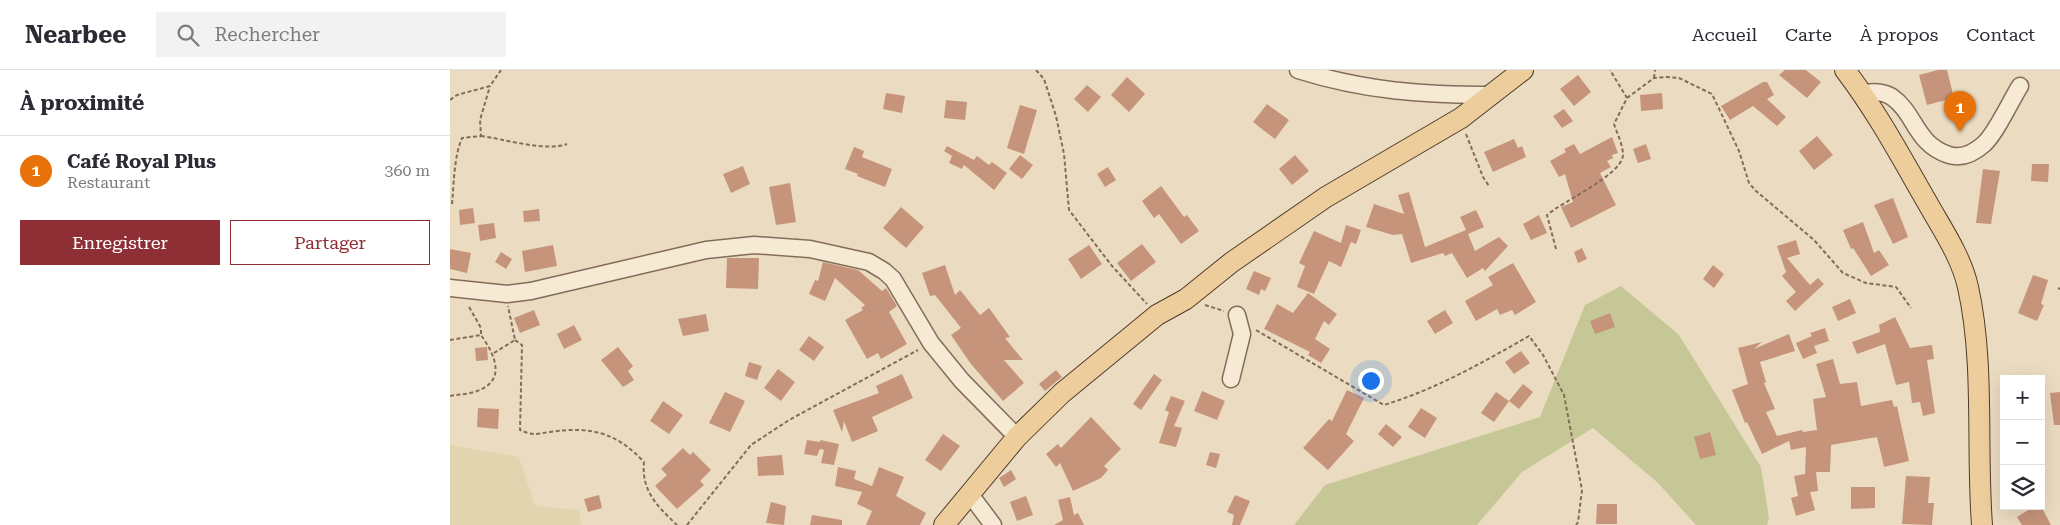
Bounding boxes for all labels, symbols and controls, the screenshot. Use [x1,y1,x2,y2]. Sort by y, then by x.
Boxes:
search box [156,12,506,57]
text: Nearbee [25,21,126,49]
icon: search [174,21,202,49]
text: Rechercher [214,23,320,46]
text: Accueil [1692,24,1757,45]
text: Carte [1785,24,1832,45]
text: À propos [1860,24,1938,45]
text: Contact [1966,24,2035,45]
text: À proximité [20,91,144,115]
pin: 1 [1944,91,1976,132]
text: Café Royal Plus [67,150,216,173]
text: 1 [32,161,40,180]
text: 360 m [384,161,430,180]
text: Restaurant [67,173,150,192]
button: Enregistrer [20,220,220,265]
button: Partager [230,220,430,265]
your location [1358,368,1384,394]
map controls [2000,375,2045,510]
button: + [2000,375,2045,420]
button: − [2000,420,2045,465]
button: layers [2000,465,2045,510]

